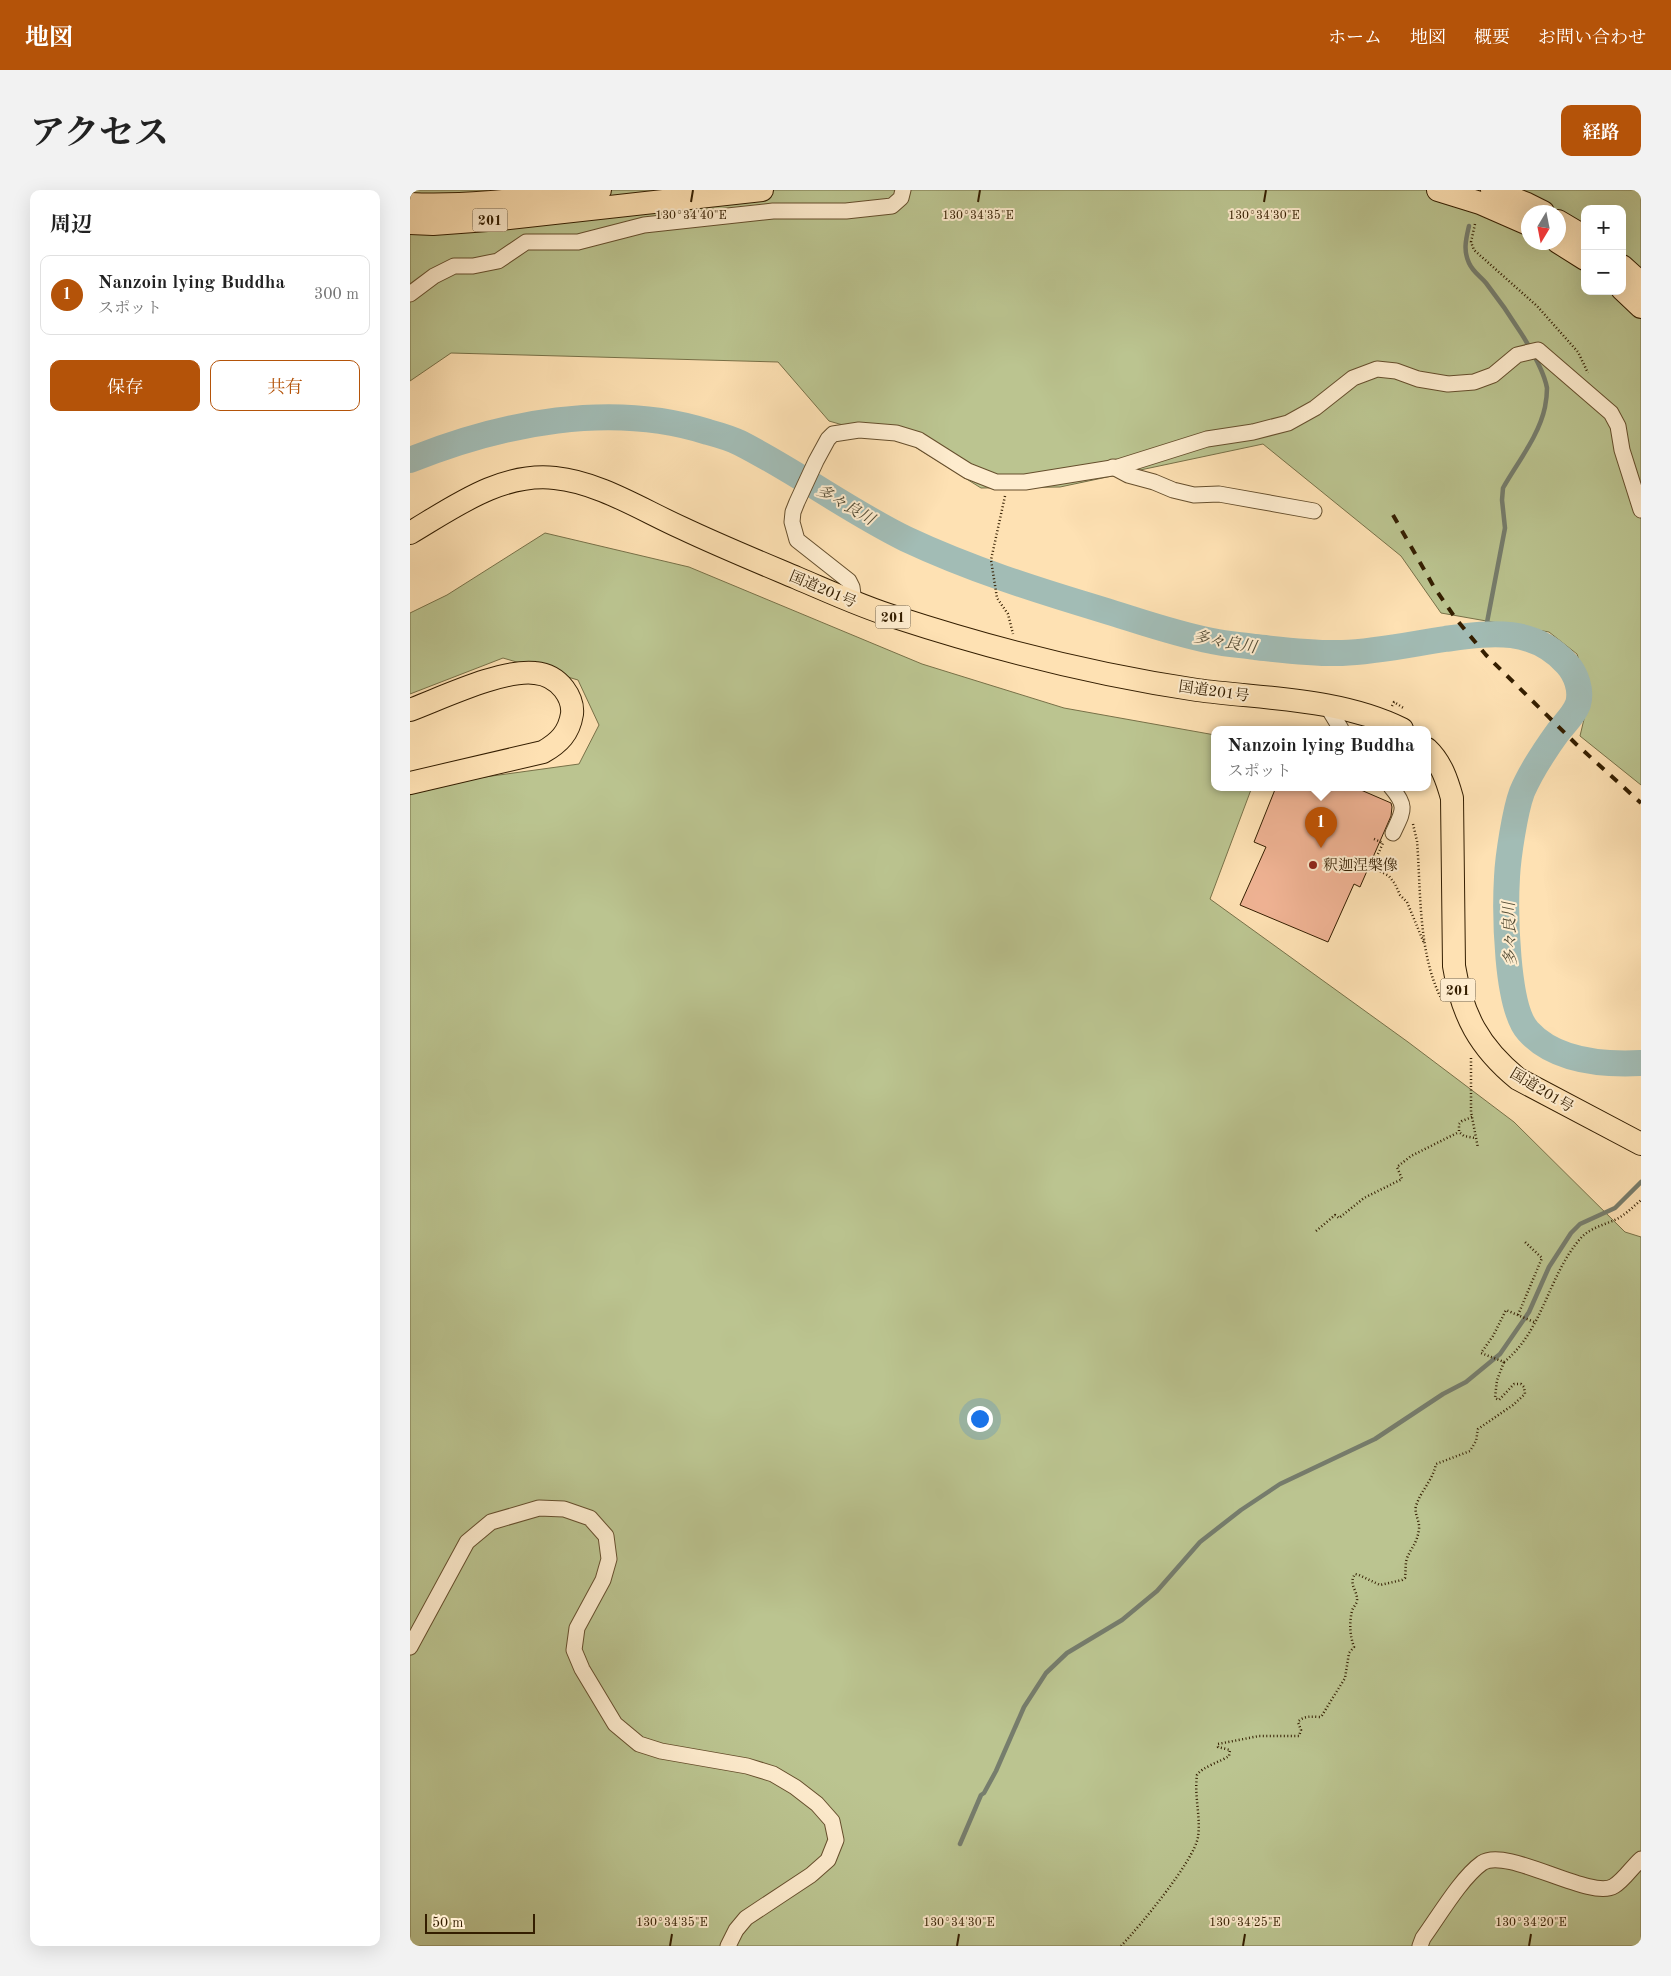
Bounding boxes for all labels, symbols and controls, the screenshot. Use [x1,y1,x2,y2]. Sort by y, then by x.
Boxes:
text: 地図 [25,27,73,51]
text: ホーム [1328,29,1382,47]
text: 地図 [1410,29,1446,47]
text: 概要 [1474,29,1510,47]
text: お問い合わせ [1538,29,1646,47]
button: 経路 [1561,105,1641,156]
text: アクセス [30,117,169,152]
north arrow [1521,205,1566,250]
map controls [1581,205,1626,295]
button: + [1581,205,1626,250]
road number: 201 [472,208,508,232]
text: 130°34'35"E [942,209,1014,222]
text: 130°34'40"E [655,210,727,222]
text: 130°34'30"E [1228,210,1300,222]
text: 周辺 [50,215,92,236]
button: − [1581,250,1626,295]
text: Nanzoin lying Buddha [98,274,285,293]
text: 1 [62,287,72,303]
text: 300 m [314,287,359,303]
text: スポット [98,301,162,317]
button: 保存 [50,360,200,411]
button: 共有 [210,360,360,411]
water label: 多々良川 [813,481,879,530]
street label: 国道201号 [787,568,859,611]
road number: 201 [876,606,910,628]
water label: 多々良川 [1192,628,1260,657]
street label: 国道201号 [1178,678,1250,705]
popup [1211,726,1431,791]
text: Nanzoin lying Buddha [1227,737,1415,756]
text: スポット [1227,764,1291,780]
pin: 1 [1305,807,1337,848]
place label: 釈迦涅槃像 [1323,857,1398,874]
marker: 釈迦涅槃像 [1307,859,1319,871]
water label: 多々良川 [1500,900,1520,966]
road number: 201 [1440,978,1476,1002]
street label: 国道201号 [1507,1065,1577,1116]
your location [967,1406,993,1432]
scale bar [425,1911,535,1934]
text: 50 m [432,1916,463,1930]
text: 130°34'35"E [636,1916,708,1929]
text: 130°34'25"E [1209,1916,1281,1929]
text: 130°34'30"E [923,1917,995,1929]
text: 130°34'20"E [1495,1917,1567,1929]

